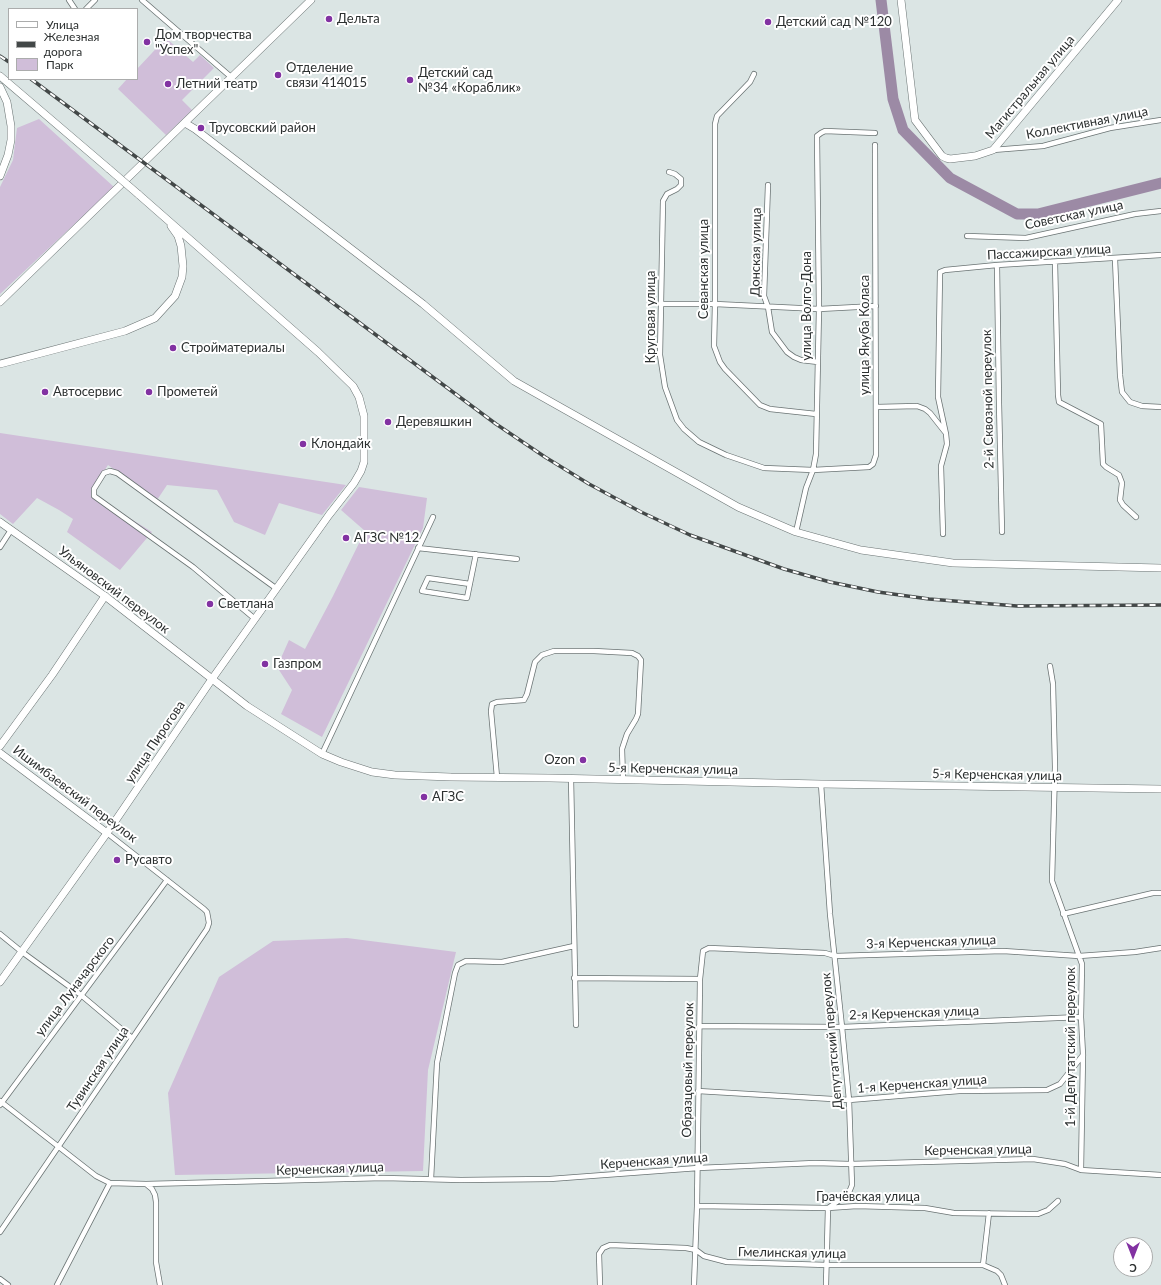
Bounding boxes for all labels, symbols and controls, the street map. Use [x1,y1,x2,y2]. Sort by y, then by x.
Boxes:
legend [8,8,138,80]
place label: Дельта [337,11,380,27]
marker: Дельта [324,14,334,24]
place label: Детский сад №120 [776,14,892,30]
text: Улица [46,17,79,32]
marker: Детский сад №120 [763,17,773,27]
place label: Дом творчества "Успех" [155,27,252,58]
text: Железная дорога [44,29,99,59]
street label: Магистральная улица [982,32,1078,142]
marker: Дом творчества "Успех" [142,37,152,47]
text: Парк [46,57,74,72]
place label: Отделение связи 414015 [286,60,367,91]
place label: Детский сад №34 «Кораблик» [418,65,521,96]
marker: Отделение связи 414015 [273,70,283,80]
marker: Детский сад №34 «Кораблик» [405,75,415,85]
place label: Летний театр [176,76,257,92]
marker: Летний театр [163,79,173,89]
street label: Коллективная улица [1025,104,1149,142]
place label: Трусовский район [209,120,316,136]
marker: Трусовский район [196,123,206,133]
street label: Советская улица [1023,197,1125,233]
street label: Донская улица [747,207,765,297]
street label: Севанская улица [696,219,712,319]
street label: Пассажирская улица [987,241,1111,263]
street label: улица Волго-Дона [799,251,815,361]
street label: Круговая улица [643,270,659,364]
street label: улица Якуба Коласа [857,275,873,395]
street label: 2-й Сквозной переулок [979,329,997,469]
place label: Стройматериалы [181,340,285,356]
marker: Стройматериалы [168,343,178,353]
place label: Автосервис [53,384,122,400]
place label: Прометей [157,384,218,400]
marker: Автосервис [40,387,50,397]
marker: Прометей [144,387,154,397]
place label: Деревяшкин [396,414,472,430]
marker: Деревяшкин [383,417,393,427]
place label: Клондайк [311,436,371,452]
marker: Клондайк [298,439,308,449]
place label: АГЗС №12 [354,530,419,546]
marker: АГЗС №12 [341,533,351,543]
street label: Ульяновский переулок [55,543,173,637]
place label: Светлана [218,596,274,612]
marker: Светлана [205,599,215,609]
place label: Газпром [273,656,322,672]
marker: Газпром [260,659,270,669]
street label: улица Пирогова [122,698,188,786]
street label: Ишимбаевский переулок [10,742,140,846]
place label: Ozon [544,752,575,768]
marker: Ozon [578,755,588,765]
street label: 5-я Керченская улица [608,760,738,778]
street label: 5-я Керченская улица [932,766,1062,784]
place label: АГЗС [432,789,464,805]
marker: АГЗС [419,792,429,802]
place label: Русавто [125,852,172,868]
marker: Русавто [112,855,122,865]
street label: 3-я Керченская улица [866,932,996,952]
street label: улица Луначарского [32,933,118,1039]
street label: 1-й Депутатский переулок [1063,967,1079,1127]
street label: Депутатский переулок [818,972,846,1110]
street label: Образцовый переулок [679,1002,697,1138]
street label: 2-я Керченская улица [849,1003,979,1023]
street label: Тувинская улица [64,1024,132,1114]
street label: 1-я Керченская улица [857,1072,987,1096]
street label: Керченская улица [924,1141,1032,1159]
street label: Керченская улица [600,1149,708,1173]
street label: Керченская улица [276,1159,384,1179]
street label: Грачёвская улица [816,1189,920,1205]
north arrow [1113,1237,1153,1277]
street label: Гмелинская улица [738,1244,846,1262]
text: С [1129,1262,1137,1275]

